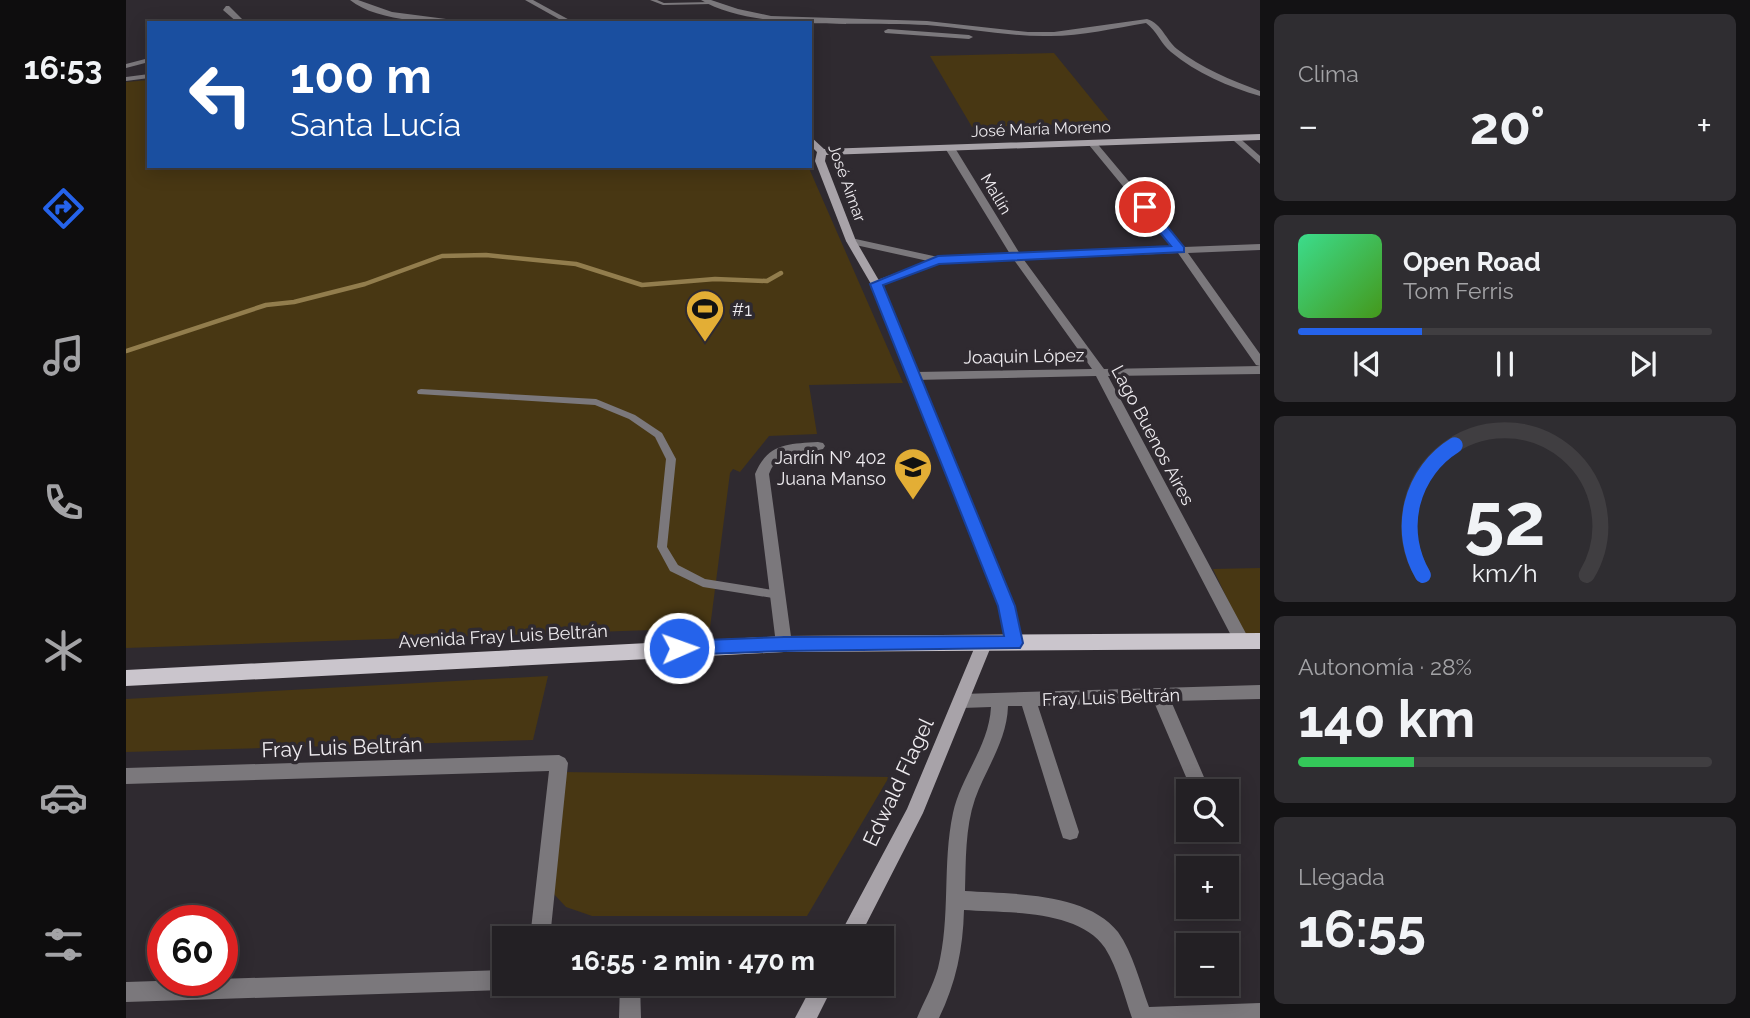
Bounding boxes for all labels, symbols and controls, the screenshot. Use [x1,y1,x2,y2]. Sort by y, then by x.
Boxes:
text: 100 m [290,47,432,104]
text: 16:53 [24,49,102,86]
icon: left [175,49,266,140]
text: Clima [1298,60,1359,87]
text: 20° [1470,95,1545,156]
text: − [1298,103,1318,148]
text: + [1696,103,1712,148]
text: Santa Lucía [290,106,461,143]
street label: José María Moreno [971,117,1111,141]
street label: José Aimar [824,142,870,225]
street label: Mallín [976,170,1016,218]
pin [1115,177,1175,237]
icon: directions [39,184,88,233]
icon: arrive [1126,188,1164,226]
text: Open Road [1403,247,1541,277]
text: Tom Ferris [1403,277,1514,304]
sports icon: #1 [684,288,726,343]
place label: #1 [732,299,752,320]
icon: music [39,331,88,380]
street label: Joaquin López [963,344,1085,368]
icon: previous [1348,345,1386,383]
icon: pause [1486,345,1524,383]
icon: next [1624,345,1662,383]
street label: Lago Buenos Aires [1107,362,1199,509]
school or university icon: Jardín Nº 402 Juana Manso [892,446,934,501]
place label: Jardín Nº 402 Juana Manso [775,447,886,489]
text: 52 [1464,477,1546,562]
icon: phone [39,478,88,527]
text: km/h [1472,558,1538,588]
position arrow [642,611,716,685]
street label: Avenida Fray Luis Beltrán [398,620,608,652]
icon: climate [39,626,88,675]
text: Autonomía · 28% [1298,653,1472,680]
street label: Fray Luis Beltrán [1042,684,1180,710]
text: 140 km [1298,688,1475,749]
street label: Edwald Flagel [857,714,939,850]
street label: Fray Luis Beltrán [261,732,423,762]
icon: car [39,773,88,822]
map controls [1176,779,1239,996]
button: search [1176,779,1239,842]
button: + [1176,856,1239,919]
text: Llegada [1298,863,1385,890]
text: 16:55 [1298,898,1426,959]
speed limit sign: 60 [147,905,238,996]
icon: filters [39,920,88,969]
button: − [1176,933,1239,996]
text: 16:55 · 2 min · 470 m [571,946,815,976]

